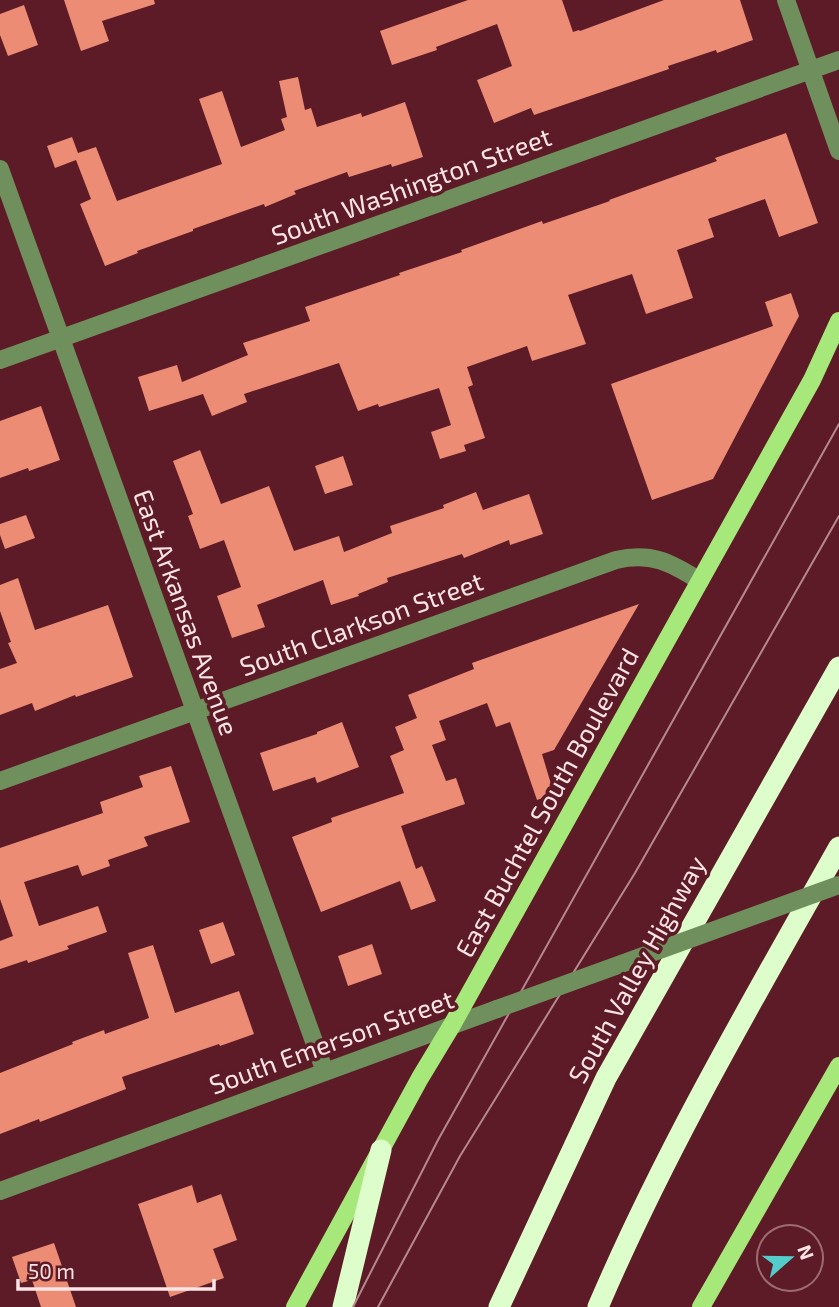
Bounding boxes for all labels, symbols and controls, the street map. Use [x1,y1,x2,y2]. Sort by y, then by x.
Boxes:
street label: South Washington Street [267,120,555,250]
street label: East Arkansas Avenue [128,485,246,739]
street label: South Clarkson Street [235,565,487,681]
street label: East Buchtel South Boulevard [448,642,644,962]
street label: South Valley Highway [561,850,711,1088]
street label: South Emerson Street [205,982,458,1100]
north arrow [755,1223,825,1293]
text: N [793,1242,820,1262]
scale bar [18,1248,214,1292]
text: 50 m [28,1258,75,1283]

